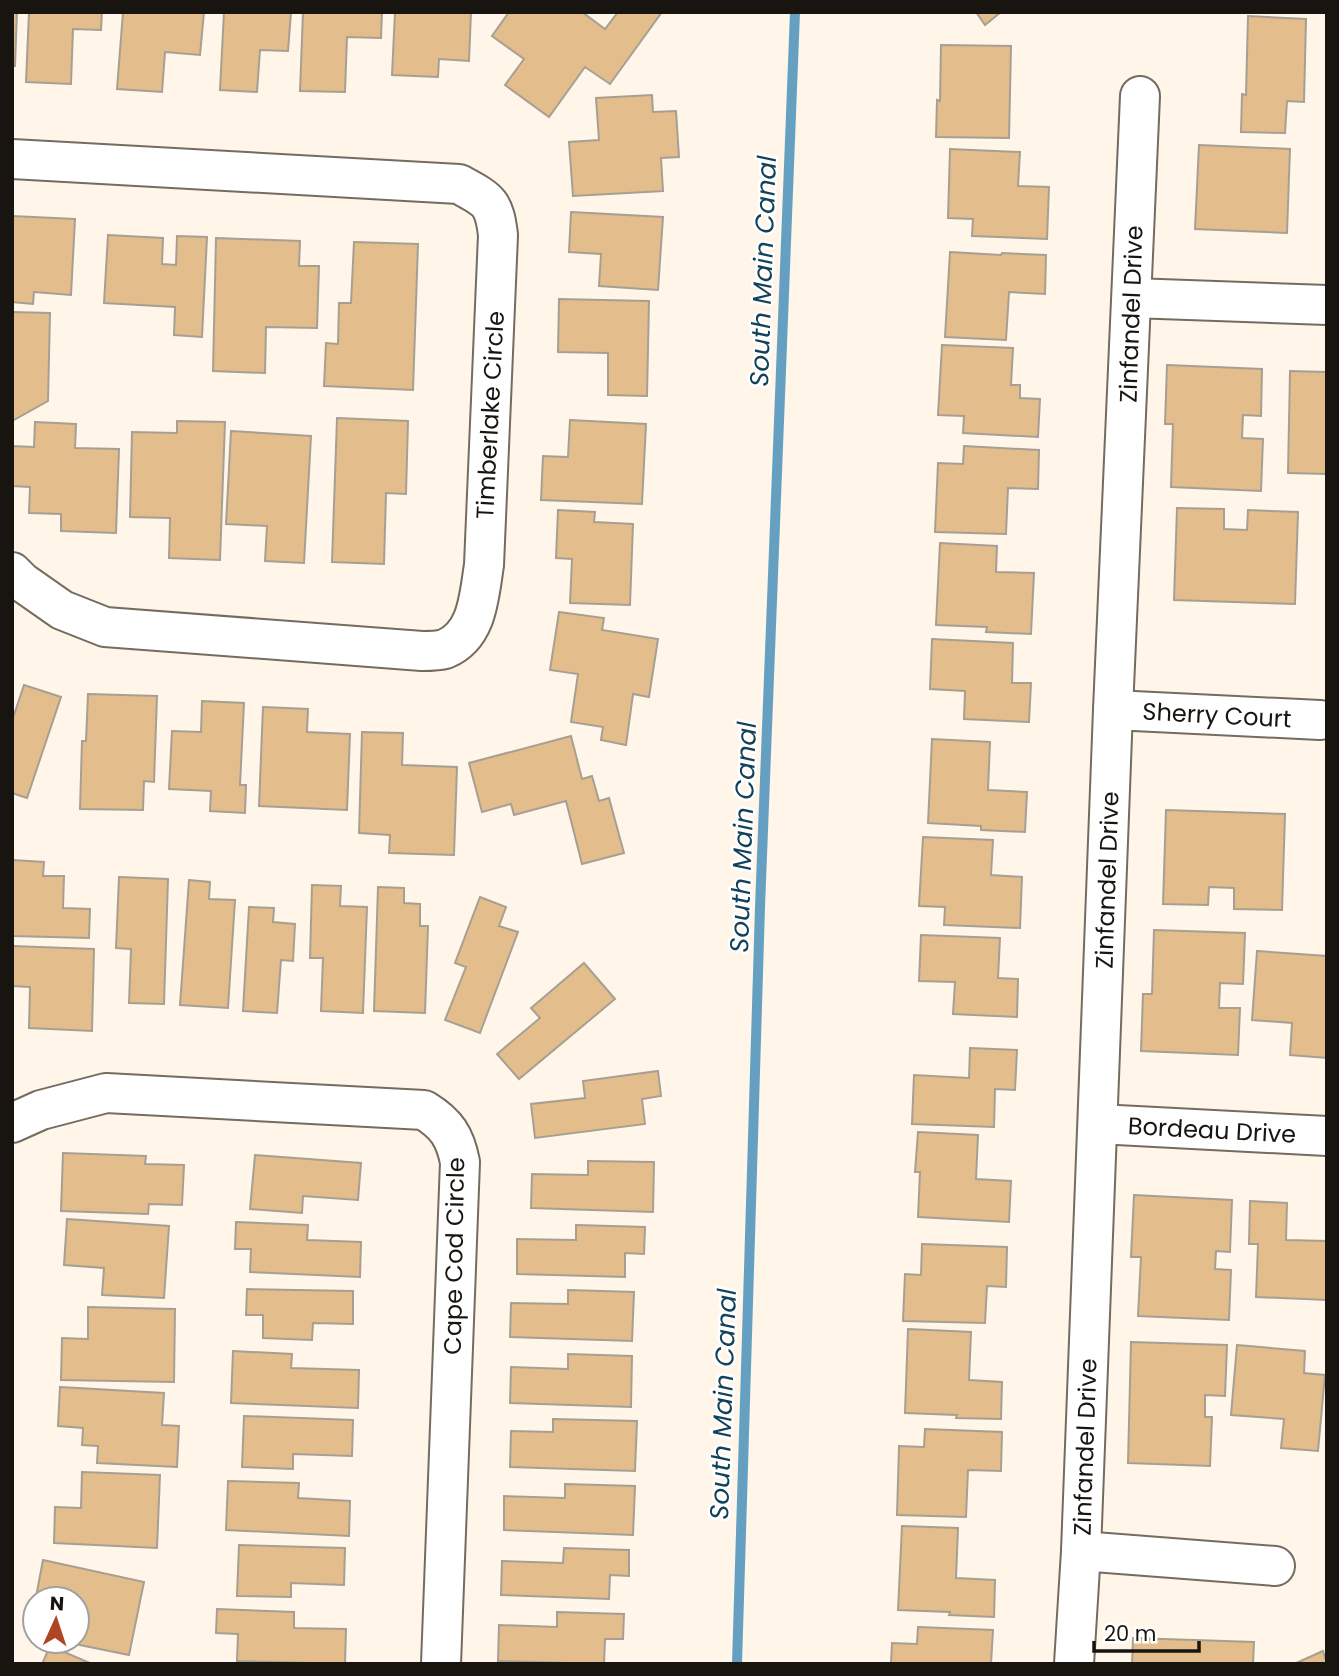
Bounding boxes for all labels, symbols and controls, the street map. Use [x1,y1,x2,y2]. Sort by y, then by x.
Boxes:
water label: South Main Canal [741,154,785,387]
street label: Zinfandel Drive [1111,225,1151,403]
street label: Timberlake Circle [468,310,512,520]
street label: Sherry Court [1142,695,1292,735]
water label: South Main Canal [721,720,765,953]
street label: Zinfandel Drive [1087,791,1127,969]
street label: Bordeau Drive [1127,1109,1297,1151]
street label: Cape Cod Circle [436,1157,472,1355]
water label: South Main Canal [701,1287,745,1520]
street label: Zinfandel Drive [1065,1358,1105,1536]
north arrow [21,1585,91,1655]
text: N [49,1590,65,1617]
scale bar [1094,1610,1199,1654]
text: 20 m [1104,1619,1157,1648]

